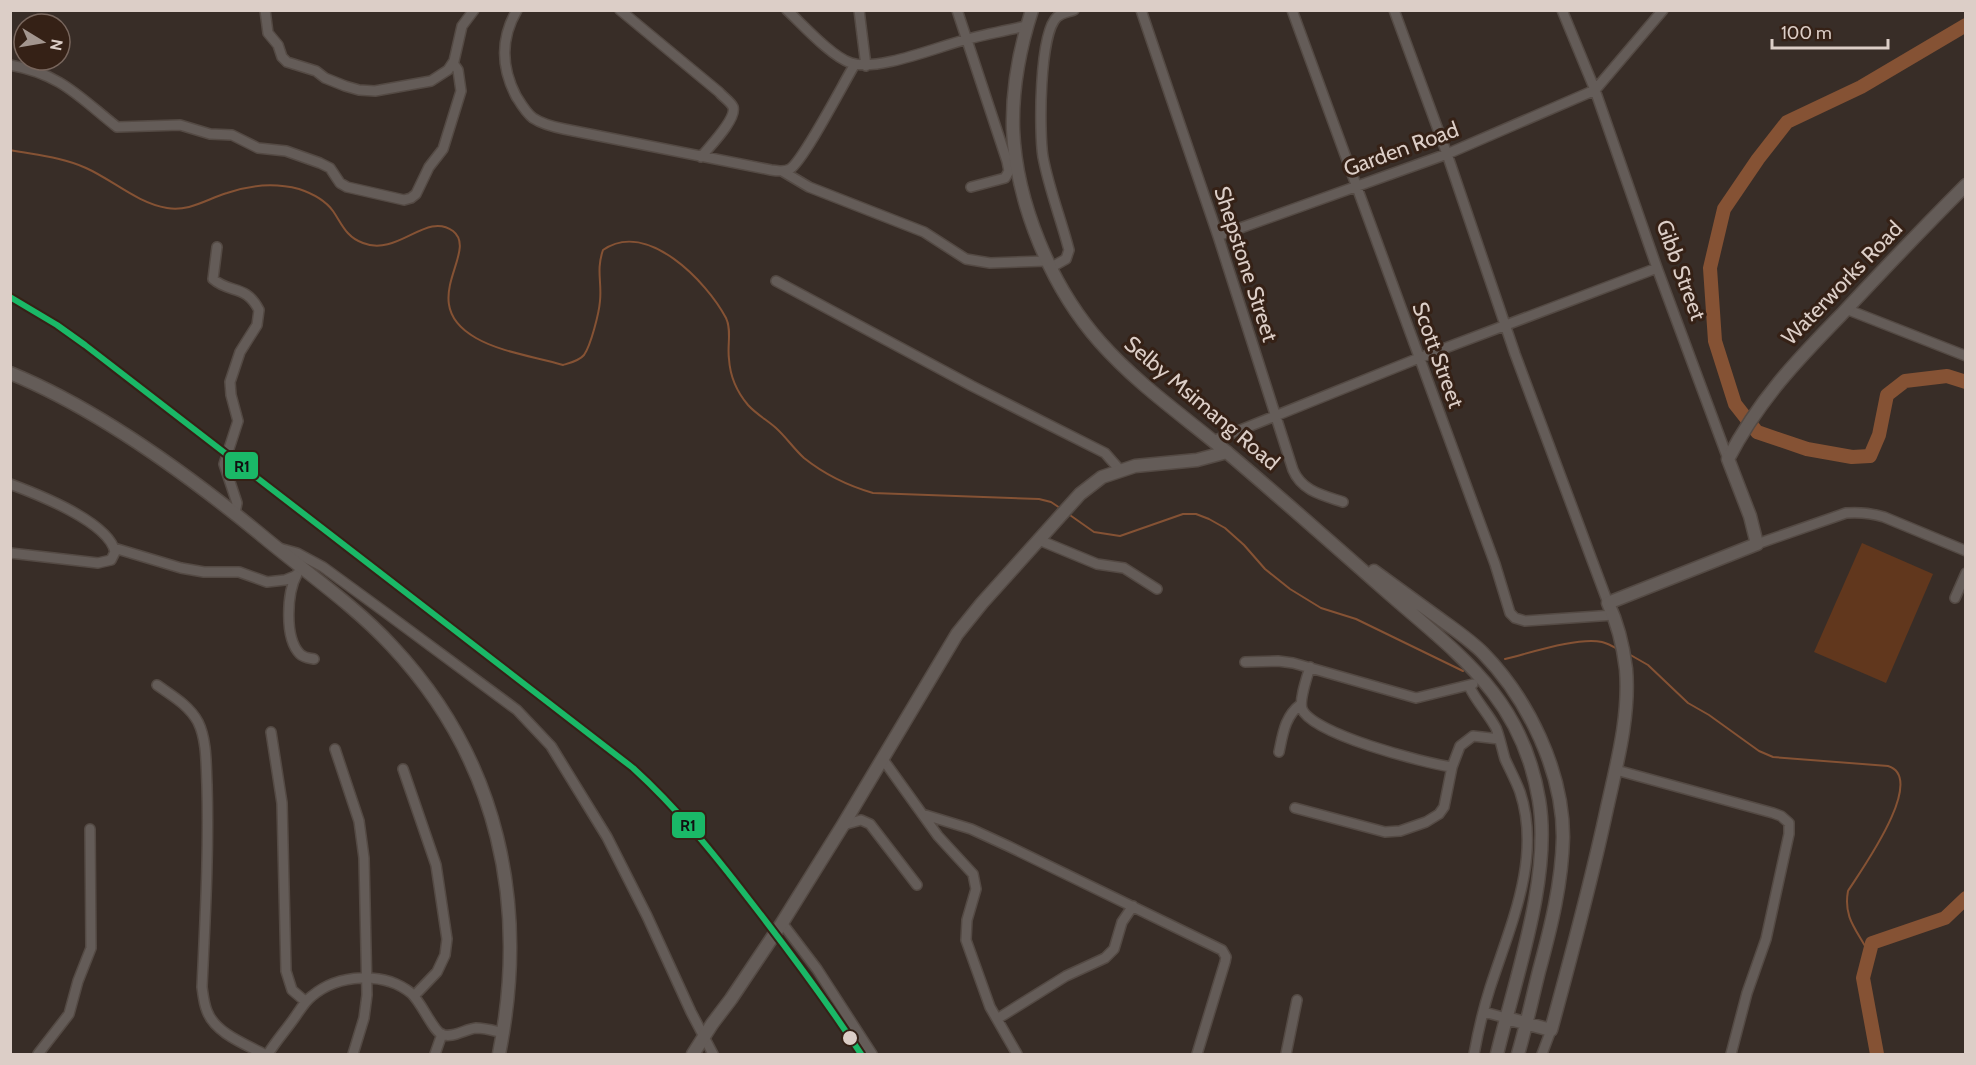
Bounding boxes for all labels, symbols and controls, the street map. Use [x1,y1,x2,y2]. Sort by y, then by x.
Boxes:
north arrow [12,12,72,72]
scale bar [1772,12,1888,50]
text: 100 m [1781,22,1832,44]
text: N [46,37,67,52]
street label: Garden Road [1340,116,1462,182]
street label: Shepstone Street [1208,183,1284,346]
street label: Waterworks Road [1776,215,1908,351]
street label: Gibb Street [1650,216,1712,325]
street label: Scott Street [1406,298,1470,412]
street label: Selby Msimang Road [1119,330,1285,476]
line badge: R1 [224,451,259,480]
text: R1 [234,457,250,476]
line badge: R1 [671,811,706,839]
text: R1 [680,816,696,835]
unlabelled marker [841,1029,859,1047]

